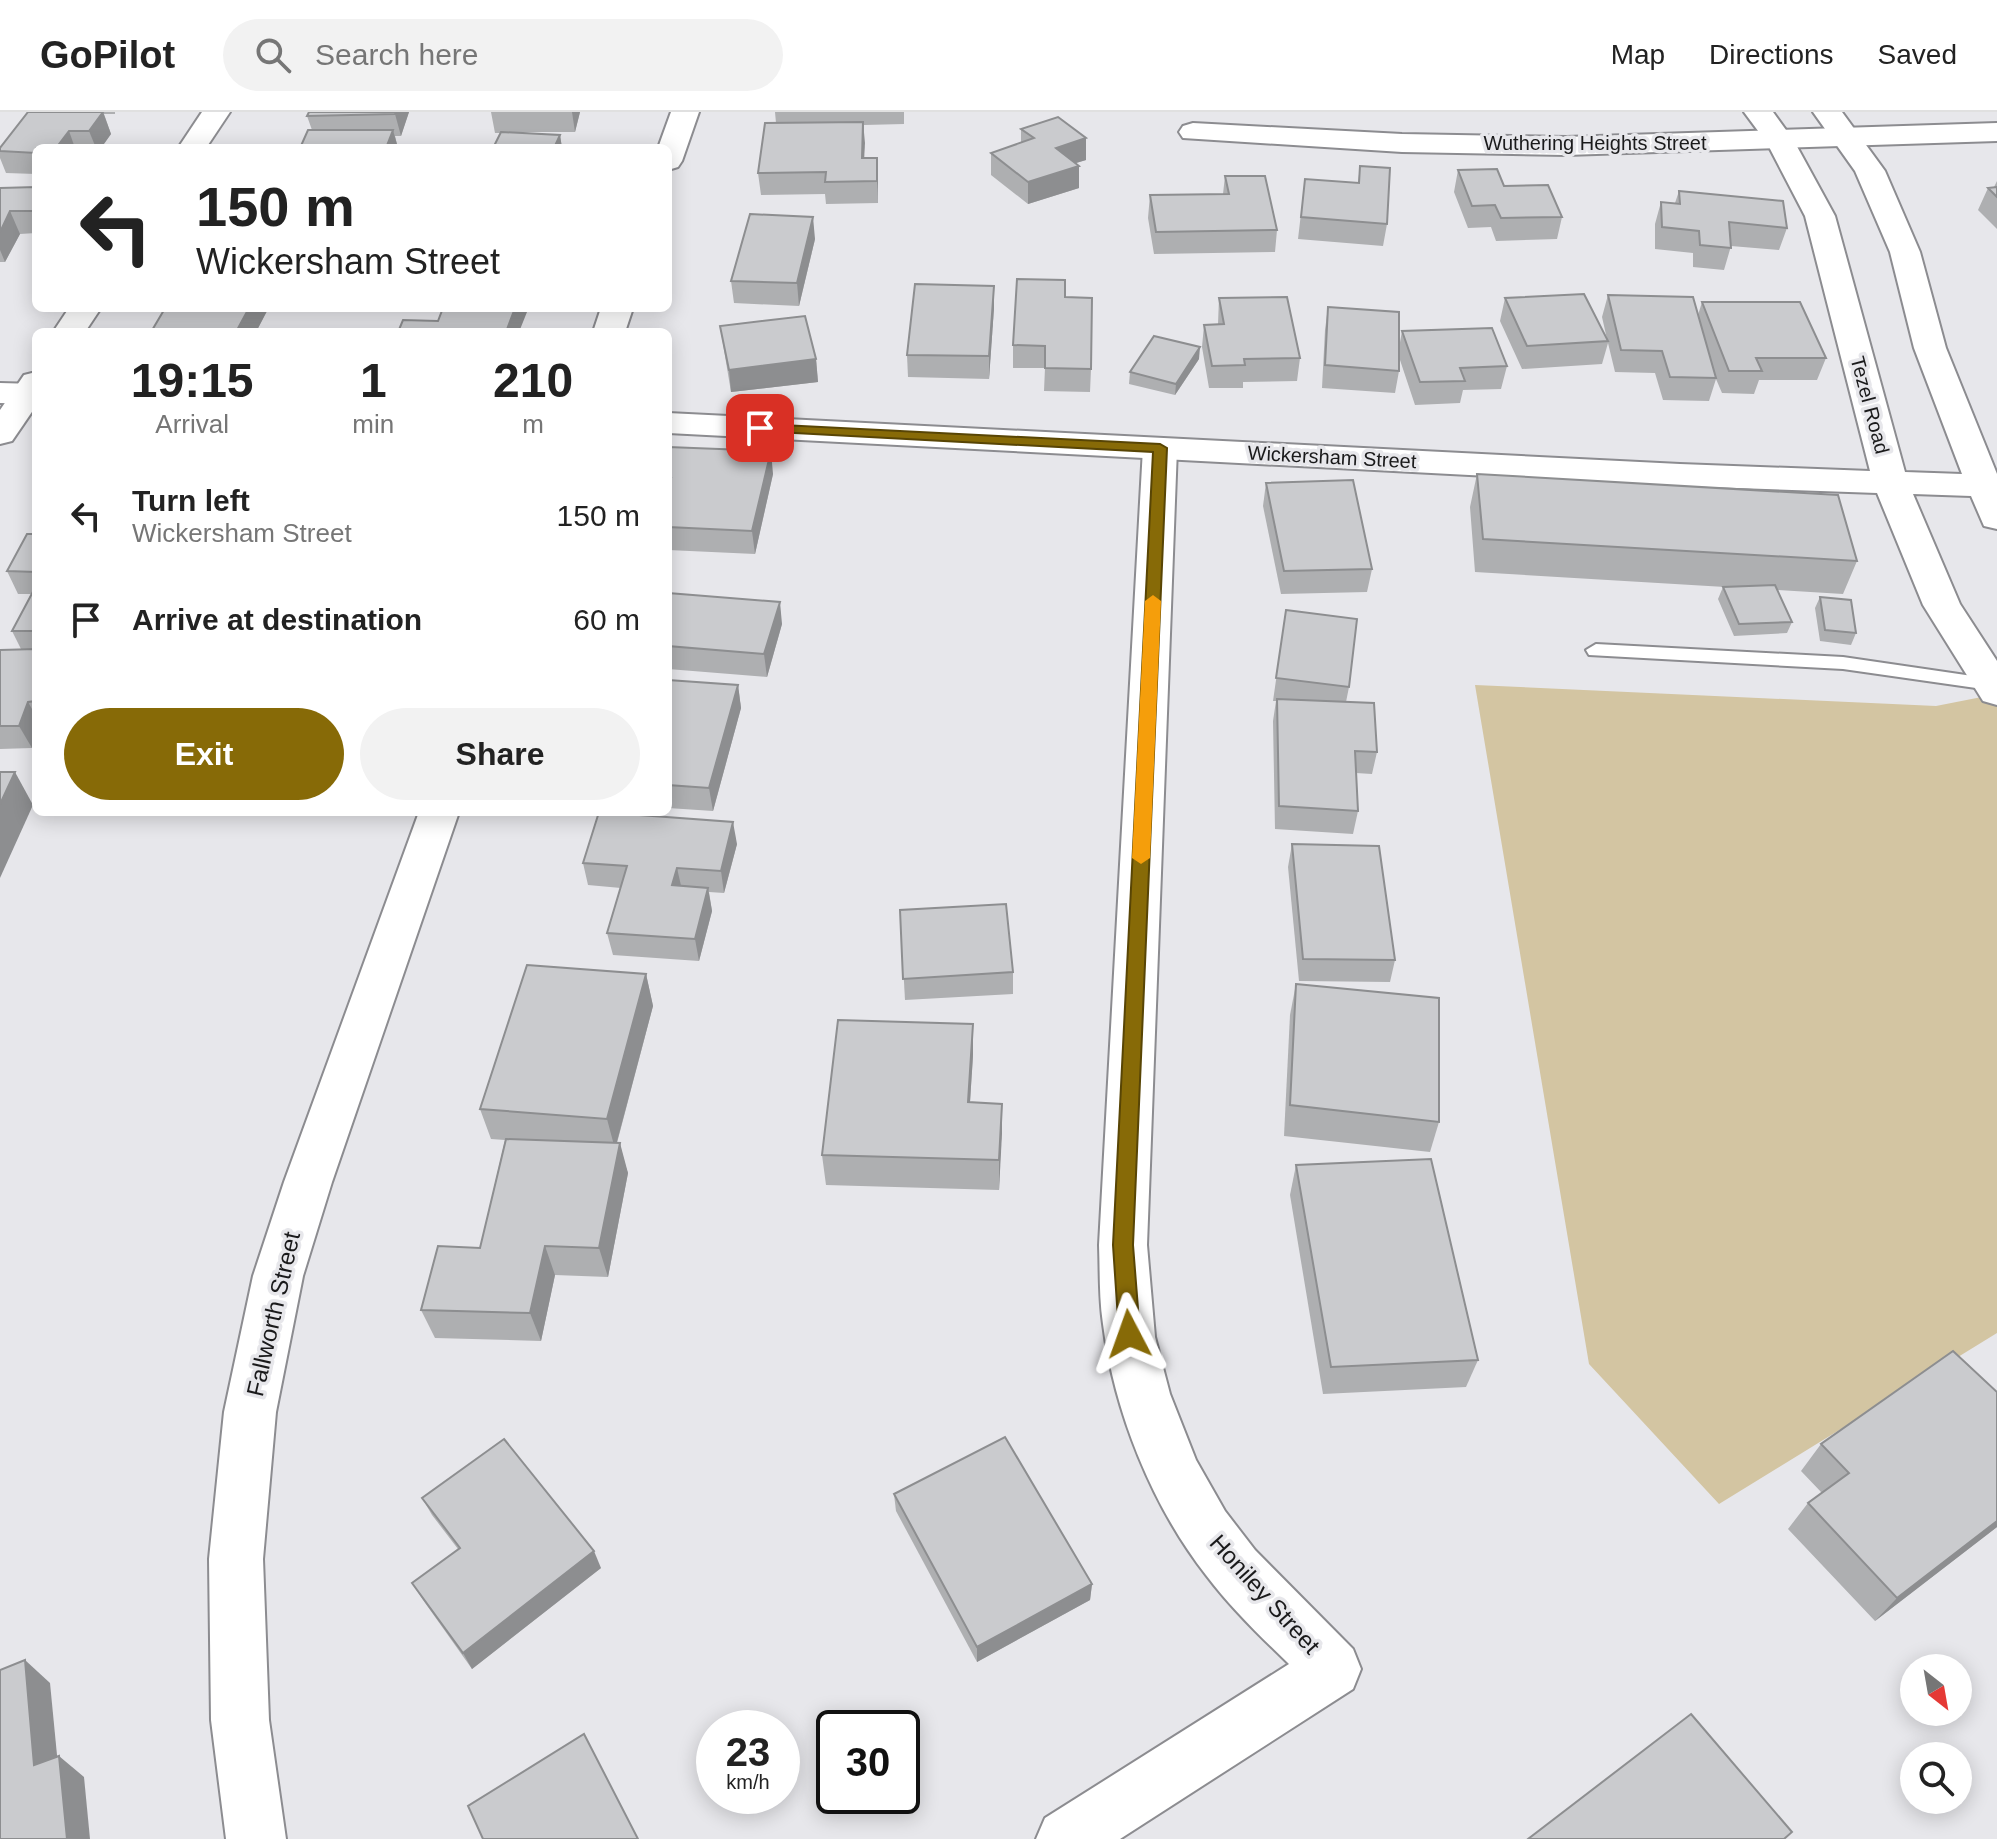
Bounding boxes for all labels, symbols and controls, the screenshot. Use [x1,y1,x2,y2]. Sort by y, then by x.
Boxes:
search box [223,19,783,91]
icon: search [251,33,295,77]
text: GoPilot [40,34,175,76]
text: Search here [315,38,479,71]
text: Map [1611,39,1665,70]
text: Directions [1709,39,1834,70]
text: Saved [1878,39,1957,70]
street label: Wuthering Heights Street [1483,132,1707,154]
text: 150 m [196,175,355,238]
icon: left [64,176,168,280]
text: Wickersham Street [196,241,500,282]
text: 19:15 [131,354,254,407]
text: 1 [360,354,387,407]
text: 210 [493,354,573,407]
street label: Tezel Road [1846,354,1894,456]
pin [726,394,794,462]
icon: arrive [738,406,782,450]
text: Arrival [155,409,229,439]
text: min [352,409,394,439]
text: m [522,409,544,439]
street label: Wickersham Street [1247,442,1417,472]
text: Turn left [132,484,250,517]
icon: left [64,494,108,538]
text: 150 m [557,499,640,532]
text: Wickersham Street [132,518,352,548]
icon: arrive [64,598,108,642]
text: Arrive at destination [132,603,422,636]
text: 60 m [573,603,640,636]
button: Exit [64,708,344,800]
button: Share [360,708,640,800]
street label: Fallworth Street [241,1229,305,1399]
position arrow [1087,1292,1171,1376]
street label: Honiley Street [1205,1529,1326,1659]
north arrow [1900,1654,1972,1726]
map controls [1900,1654,1972,1814]
speed limit sign: 30 [816,1710,920,1814]
text: 23 [726,1730,770,1774]
button: search [1900,1742,1972,1814]
text: km/h [726,1771,770,1793]

